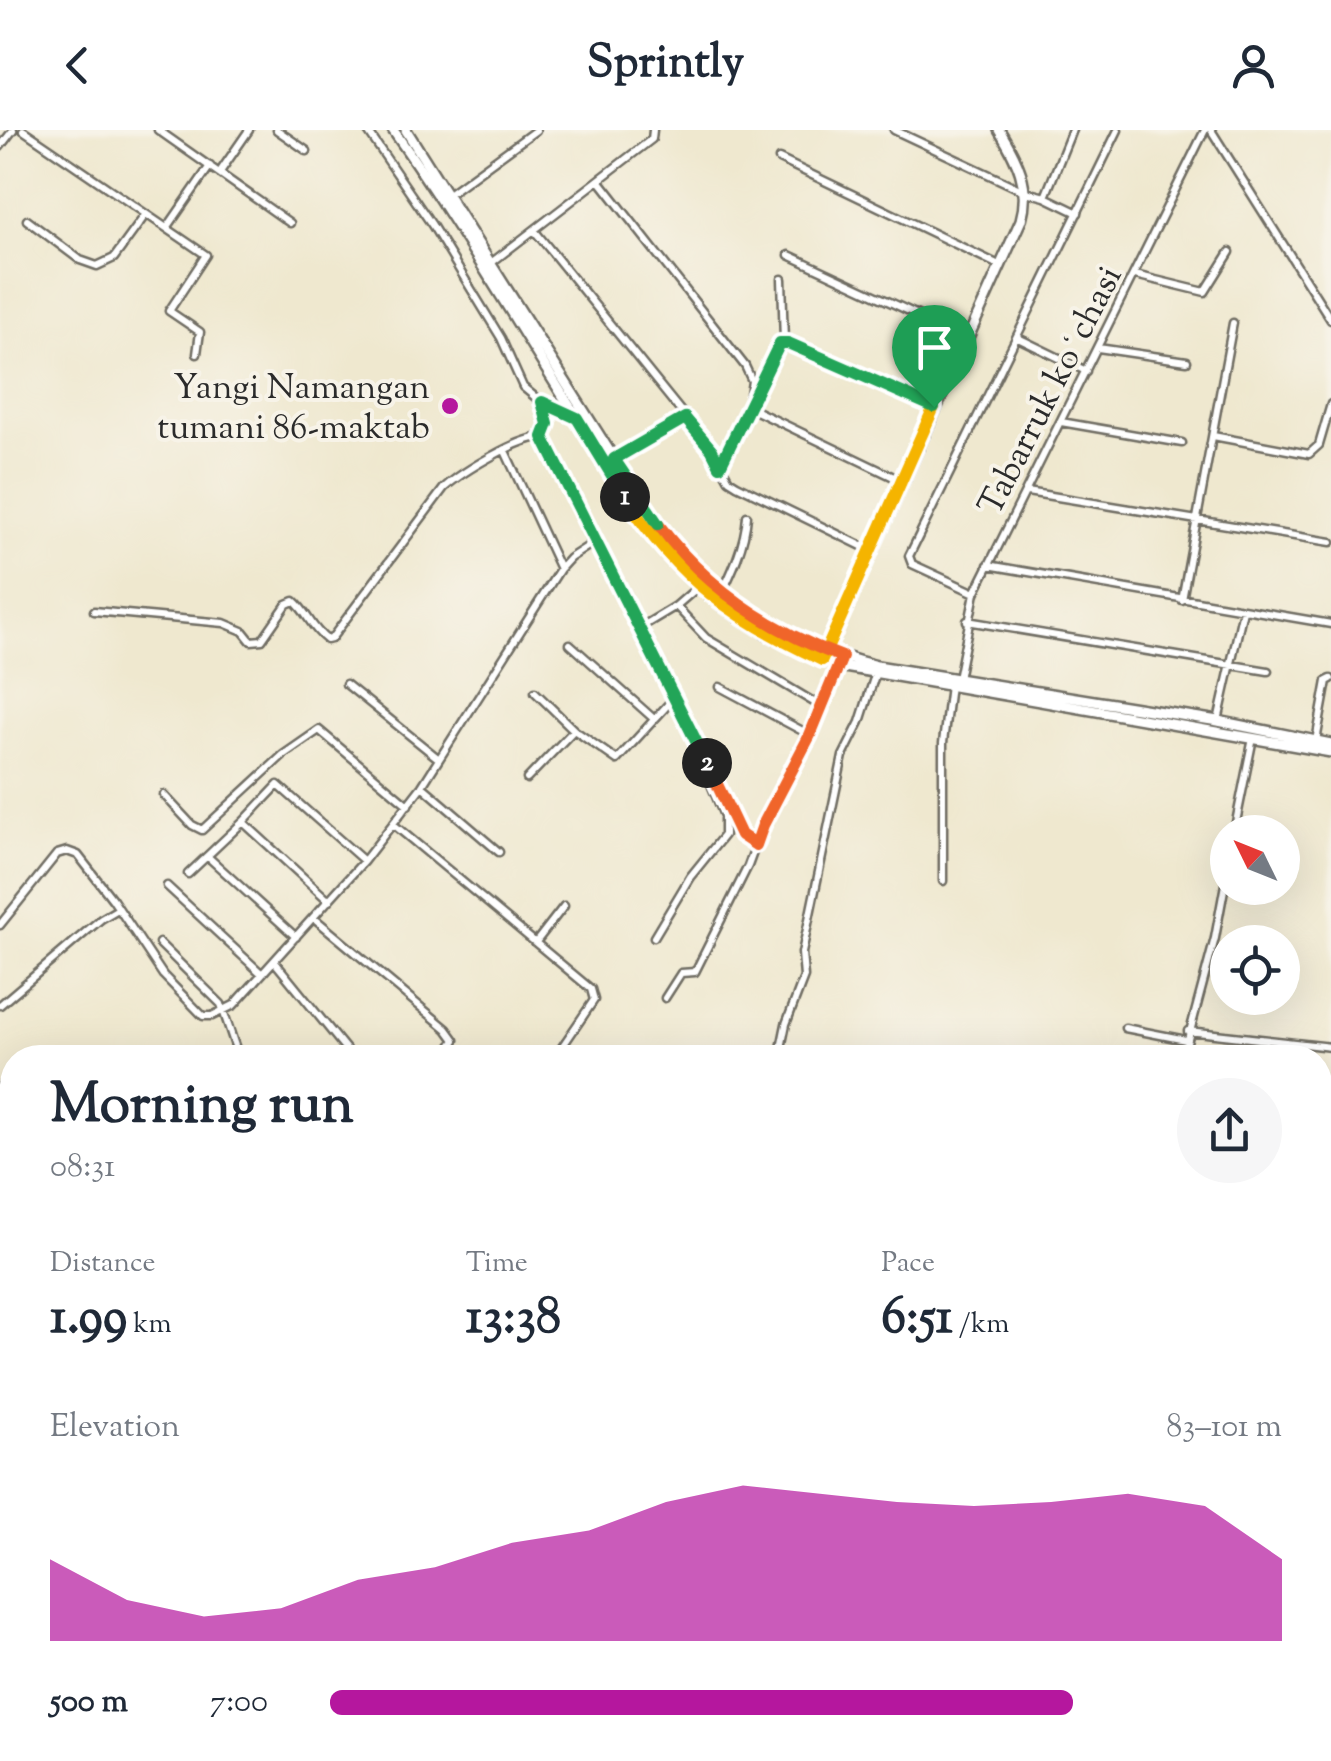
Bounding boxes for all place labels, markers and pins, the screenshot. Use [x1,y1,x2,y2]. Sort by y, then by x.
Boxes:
pin [892,305,977,408]
place label: Yangi Namangan tumani 86-maktab [157,364,430,455]
marker: Yangi Namangan tumani 86-maktab [439,395,461,417]
pin: 1 [600,472,650,522]
pin: 2 [682,738,732,788]

